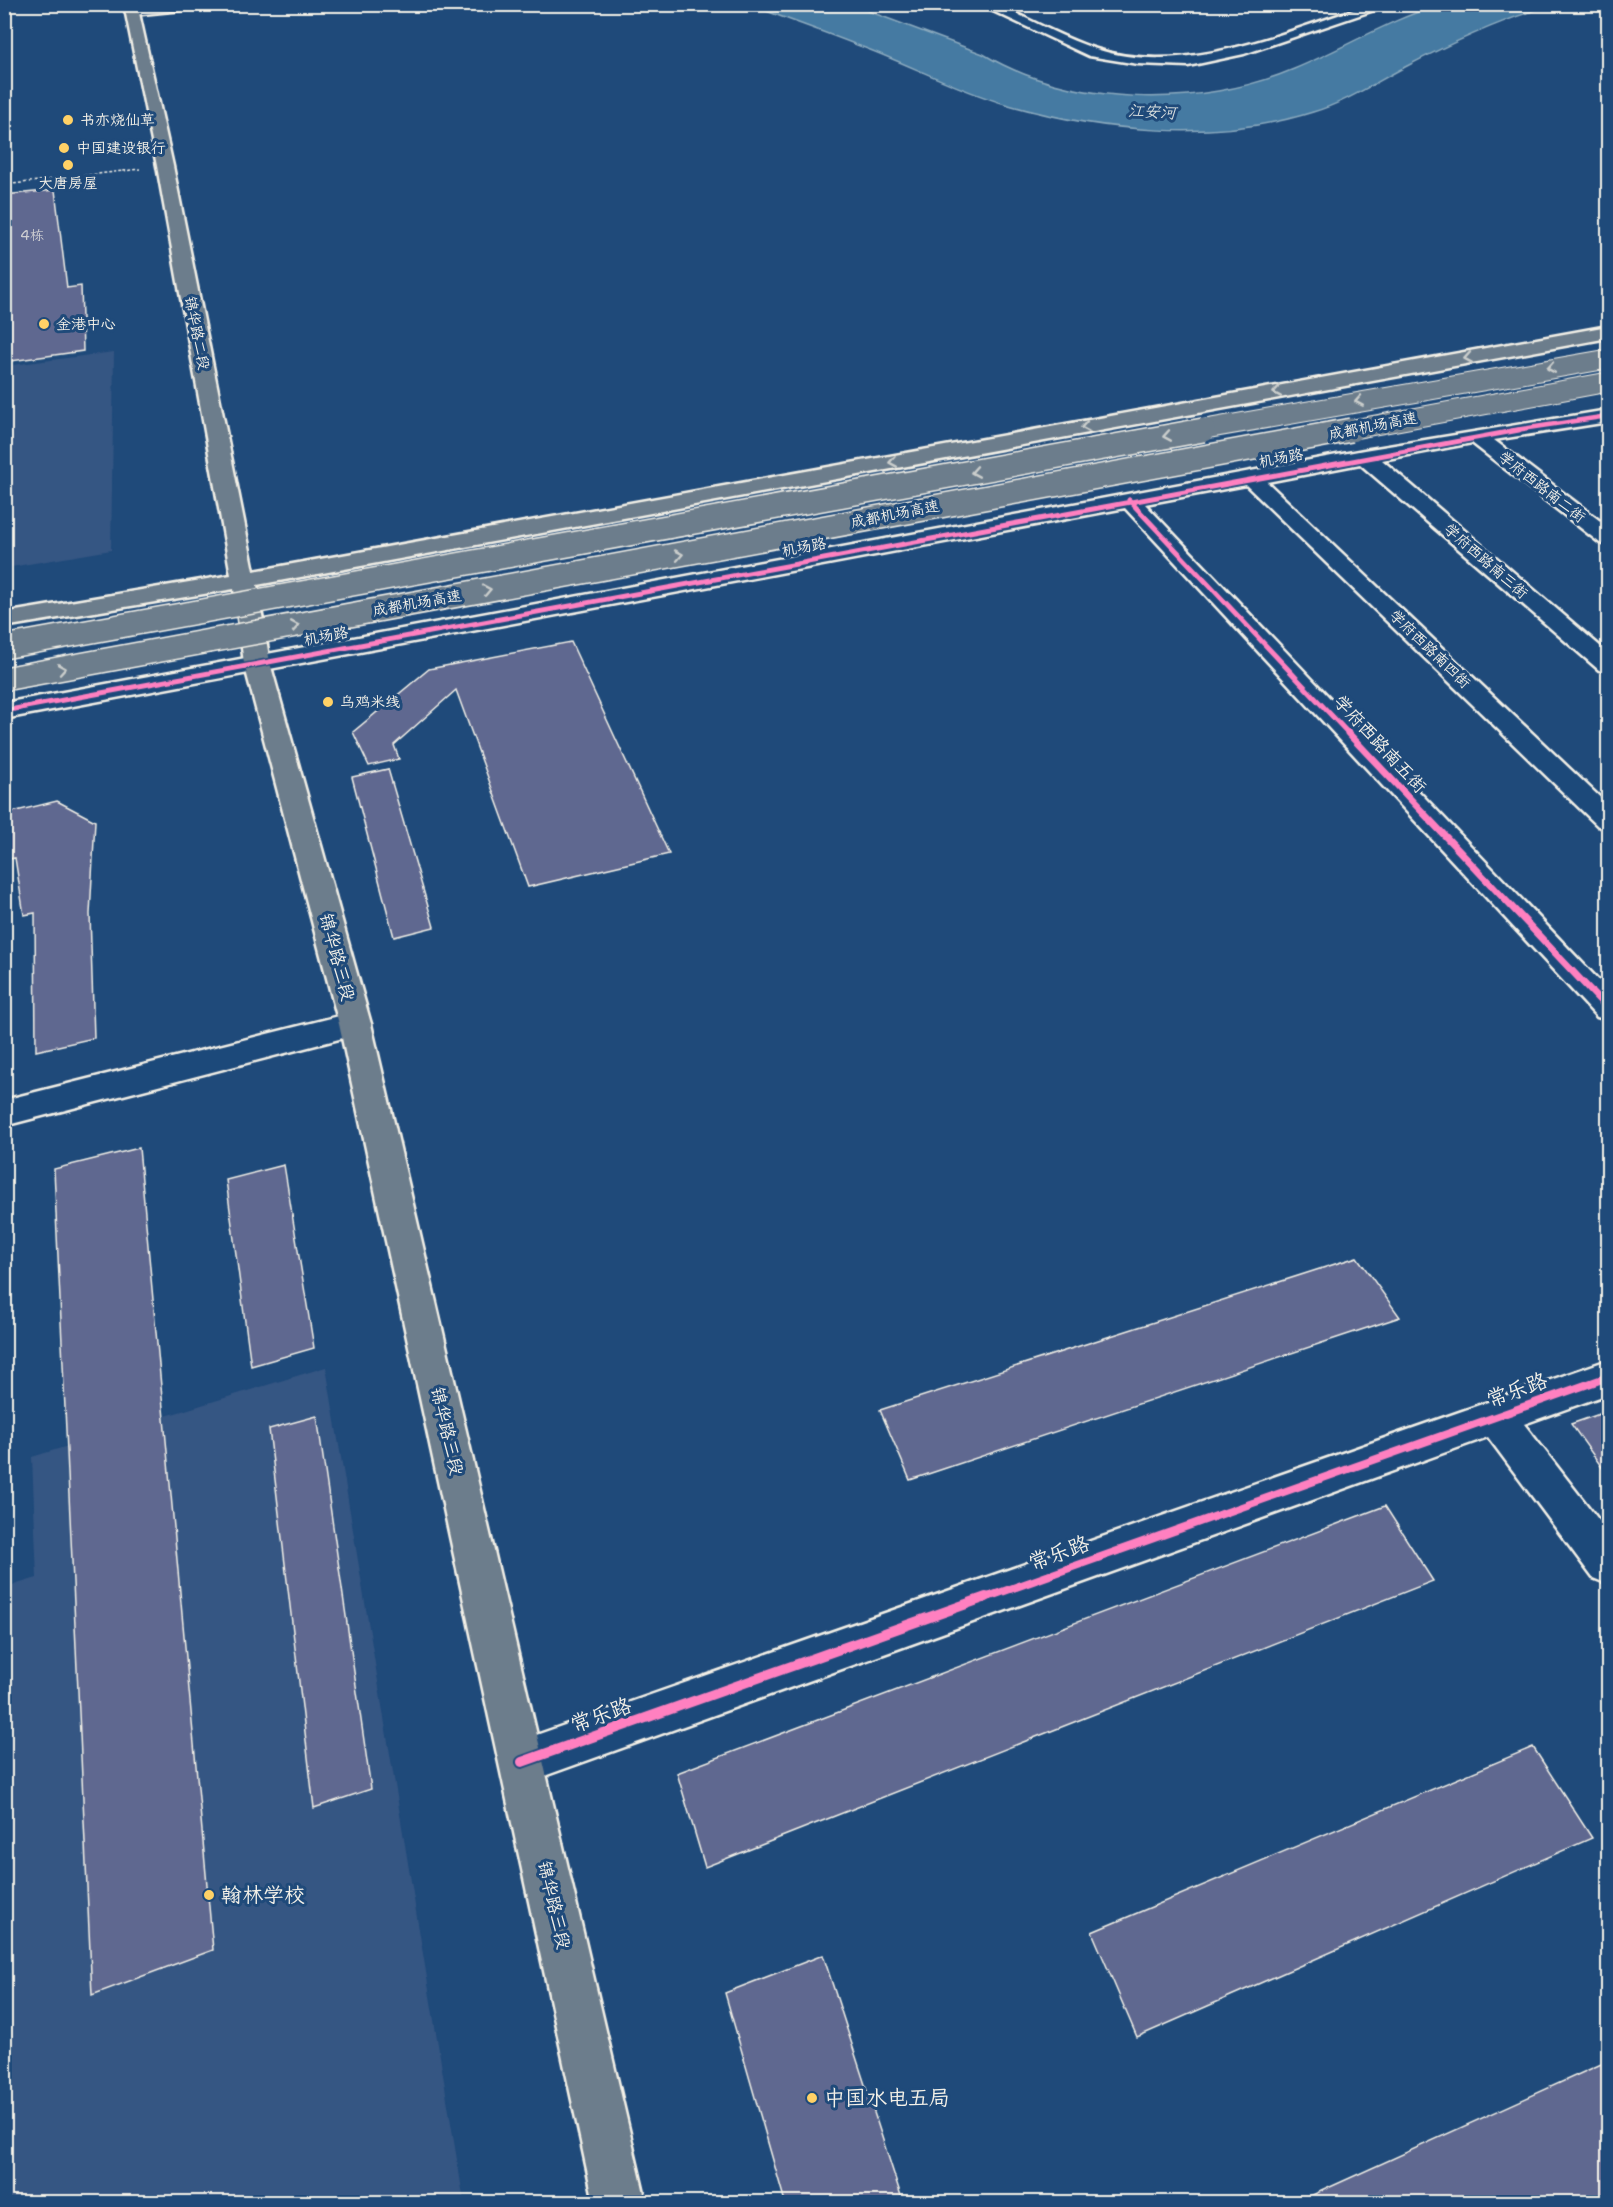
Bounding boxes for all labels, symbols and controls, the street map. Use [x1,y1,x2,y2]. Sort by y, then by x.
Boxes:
water label: 江安河 [1127,100,1179,123]
place label: 书亦烧仙草 [80,110,155,130]
marker: 书亦烧仙草 [61,113,75,127]
place label: 中国建设银行 [76,138,166,158]
marker: 中国建设银行 [57,141,71,155]
marker: 大唐房屋 [61,158,75,172]
place label: 大唐房屋 [38,173,98,193]
house number: 4栋 [20,226,44,244]
street label: 锦华路二段 [180,294,214,372]
place label: 金港中心 [56,314,116,334]
marker: 金港中心 [37,317,51,331]
one-way arrow [1464,351,1474,364]
one-way arrow [1546,362,1555,374]
one-way arrow [1272,386,1281,398]
one-way arrow [1354,394,1364,407]
street label: 成都机场高速 [1327,408,1419,444]
one-way arrow [1080,420,1090,433]
one-way arrow [1162,430,1172,442]
street label: 机场路 [1257,444,1305,472]
street label: 学府西路南二街 [1494,447,1590,527]
one-way arrow [888,455,898,468]
one-way arrow [970,465,980,477]
street label: 成都机场高速 [849,496,941,532]
street label: 学府西路南三街 [1440,519,1532,603]
street label: 机场路 [780,533,828,561]
one-way arrow [674,549,683,561]
one-way arrow [482,584,492,597]
street label: 成都机场高速 [371,585,463,621]
street label: 学府西路南四街 [1385,605,1475,693]
one-way arrow [290,620,300,633]
street label: 机场路 [302,622,350,650]
one-way arrow [57,663,67,676]
street label: 学府西路南五街 [1328,690,1432,798]
place label: 乌鸡米线 [340,692,400,712]
marker: 乌鸡米线 [321,695,335,709]
street label: 锦华路三段 [314,910,360,1004]
street label: 常乐路 [1483,1366,1551,1414]
street label: 锦华路三段 [425,1384,469,1478]
street label: 常乐路 [1025,1529,1093,1577]
street label: 常乐路 [567,1691,635,1739]
street label: 锦华路三段 [532,1858,576,1952]
place label: 翰林学校 [221,1881,305,1909]
marker: 翰林学校 [202,1888,216,1902]
place label: 中国水电五局 [824,2084,950,2112]
marker: 中国水电五局 [805,2091,819,2105]

